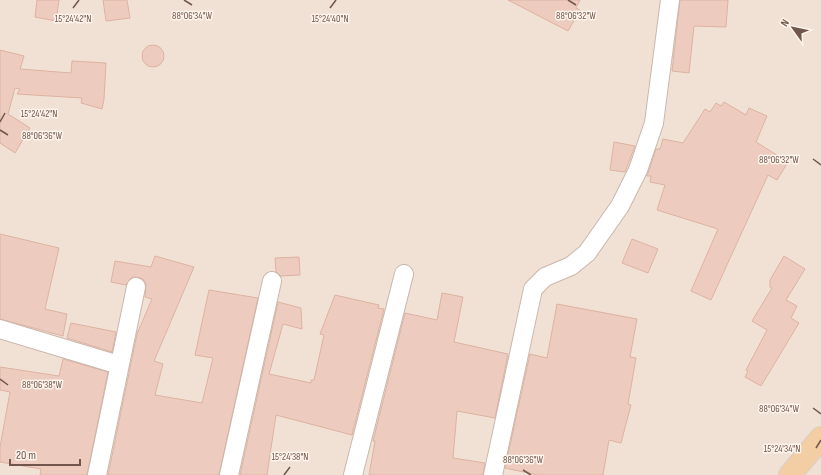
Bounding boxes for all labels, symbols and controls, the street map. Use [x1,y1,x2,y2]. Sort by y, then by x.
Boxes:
north arrow [773,8,813,48]
text: 88°06'34"W [172,10,212,22]
text: 88°06'32"W [556,10,596,22]
text: 15°24'42"N [55,13,91,25]
text: 15°24'40"N [312,13,348,25]
text: N [778,17,792,29]
text: 15°24'42"N [21,108,57,120]
text: 88°06'36"W [22,130,62,142]
text: 88°06'32"W [759,154,799,166]
text: 88°06'38"W [22,379,62,391]
text: 88°06'34"W [759,403,799,415]
scale bar [10,441,80,467]
text: 15°24'34"N [764,443,800,455]
text: 20 m [16,448,36,463]
text: 15°24'38"N [272,451,308,463]
text: 88°06'36"W [503,454,543,466]

